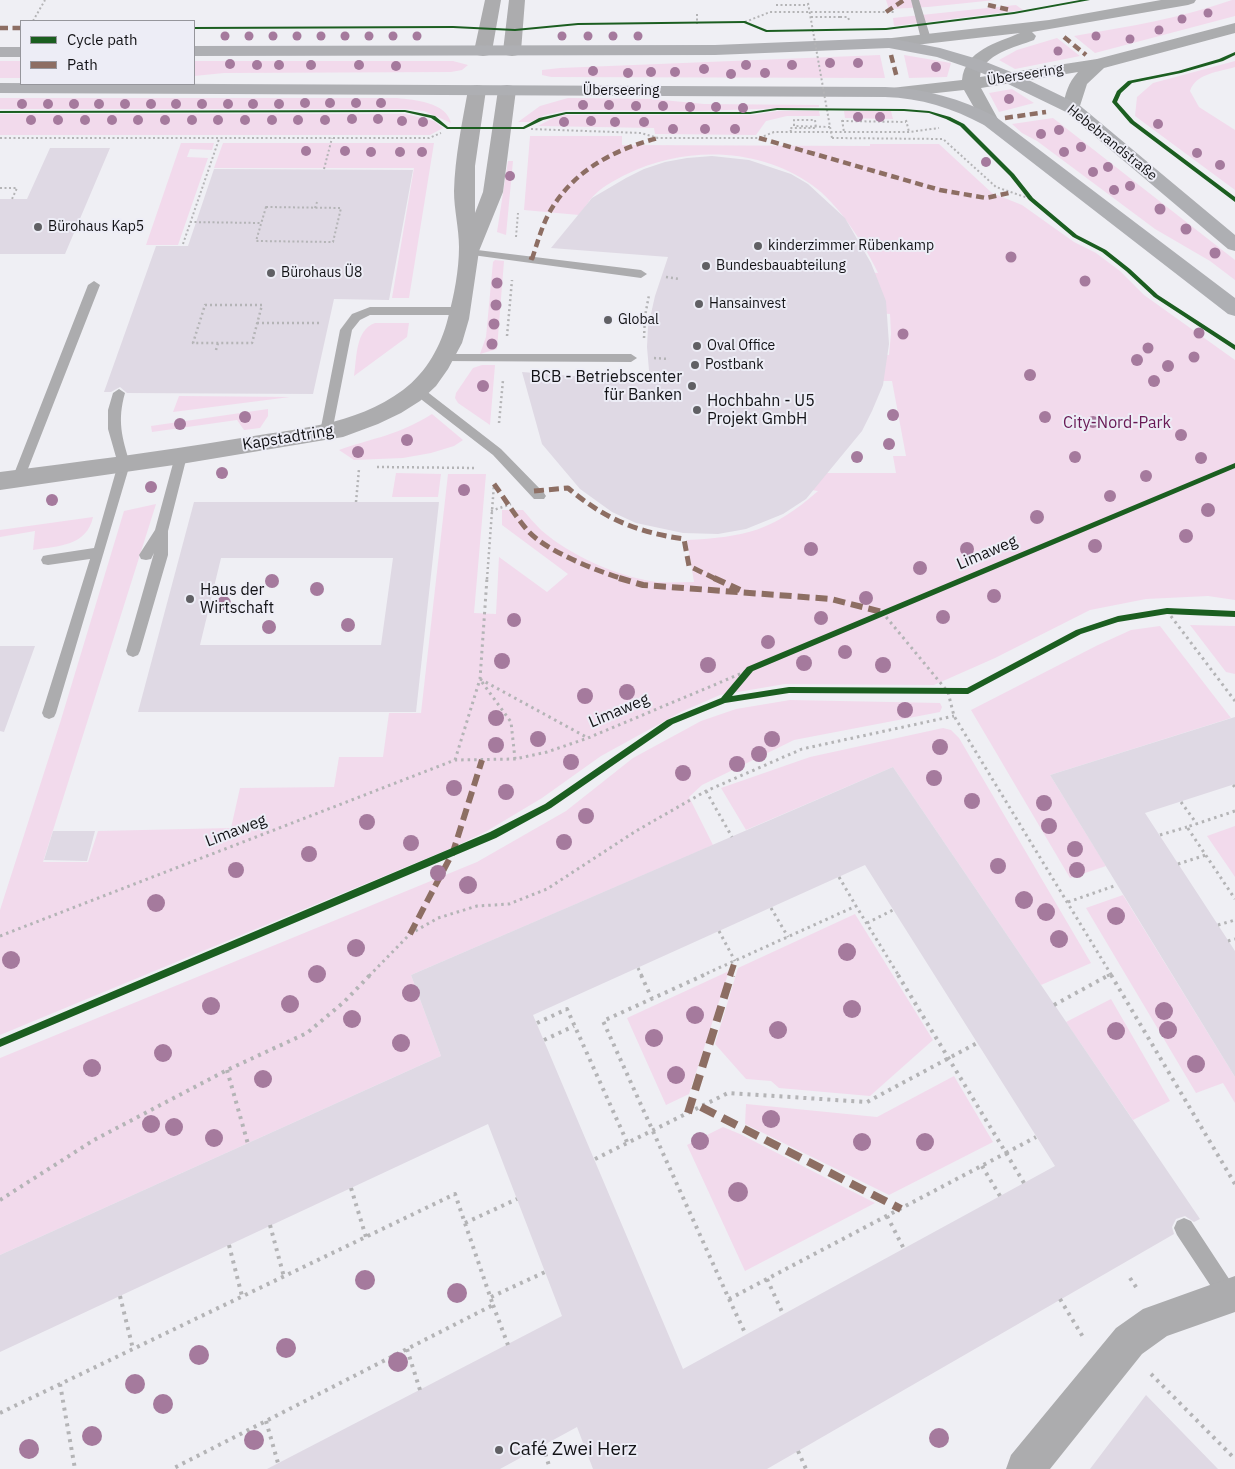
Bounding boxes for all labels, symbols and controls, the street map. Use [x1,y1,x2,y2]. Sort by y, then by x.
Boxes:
legend [20,20,195,85]
text: Cycle path [67,30,138,49]
text: Path [67,55,98,74]
street label: Überseering [986,61,1064,89]
street label: Überseering [583,83,659,99]
street label: Hebebrandstraße [1064,102,1160,184]
place label: Bürohaus Kap5 [48,219,144,235]
marker: Bürohaus Kap5 [32,221,44,233]
place label: kinderzimmer Rübenkamp [768,238,934,254]
marker: kinderzimmer Rübenkamp [752,240,764,252]
place label: Bundesbauabteilung [716,258,846,274]
marker: Bundesbauabteilung [700,260,712,272]
place label: Bürohaus Ü8 [281,265,362,281]
marker: Bürohaus Ü8 [265,267,277,279]
place label: Hansainvest [709,296,786,312]
marker: Hansainvest [693,298,705,310]
place label: Global [618,312,659,328]
marker: Global [602,314,614,326]
place label: Oval Office [707,338,775,354]
marker: Oval Office [691,340,703,352]
place label: Postbank [705,357,764,373]
marker: Postbank [689,359,701,371]
place label: BCB - Betriebscenter für Banken [531,367,682,405]
marker: BCB - Betriebscenter für Banken [686,380,698,392]
place label: Hochbahn - U5 Projekt GmbH [707,391,815,429]
marker: Hochbahn - U5 Projekt GmbH [691,404,703,416]
park label: City-Nord-Park [1063,413,1171,433]
street label: Kapstadtring [241,421,335,455]
street label: Limaweg [954,532,1020,574]
place label: Haus der Wirtschaft [200,580,274,618]
marker: Haus der Wirtschaft [184,593,196,605]
street label: Limaweg [586,690,652,732]
street label: Limaweg [203,811,269,851]
place label: Café Zwei Herz [509,1439,637,1461]
marker: Café Zwei Herz [493,1444,505,1456]

